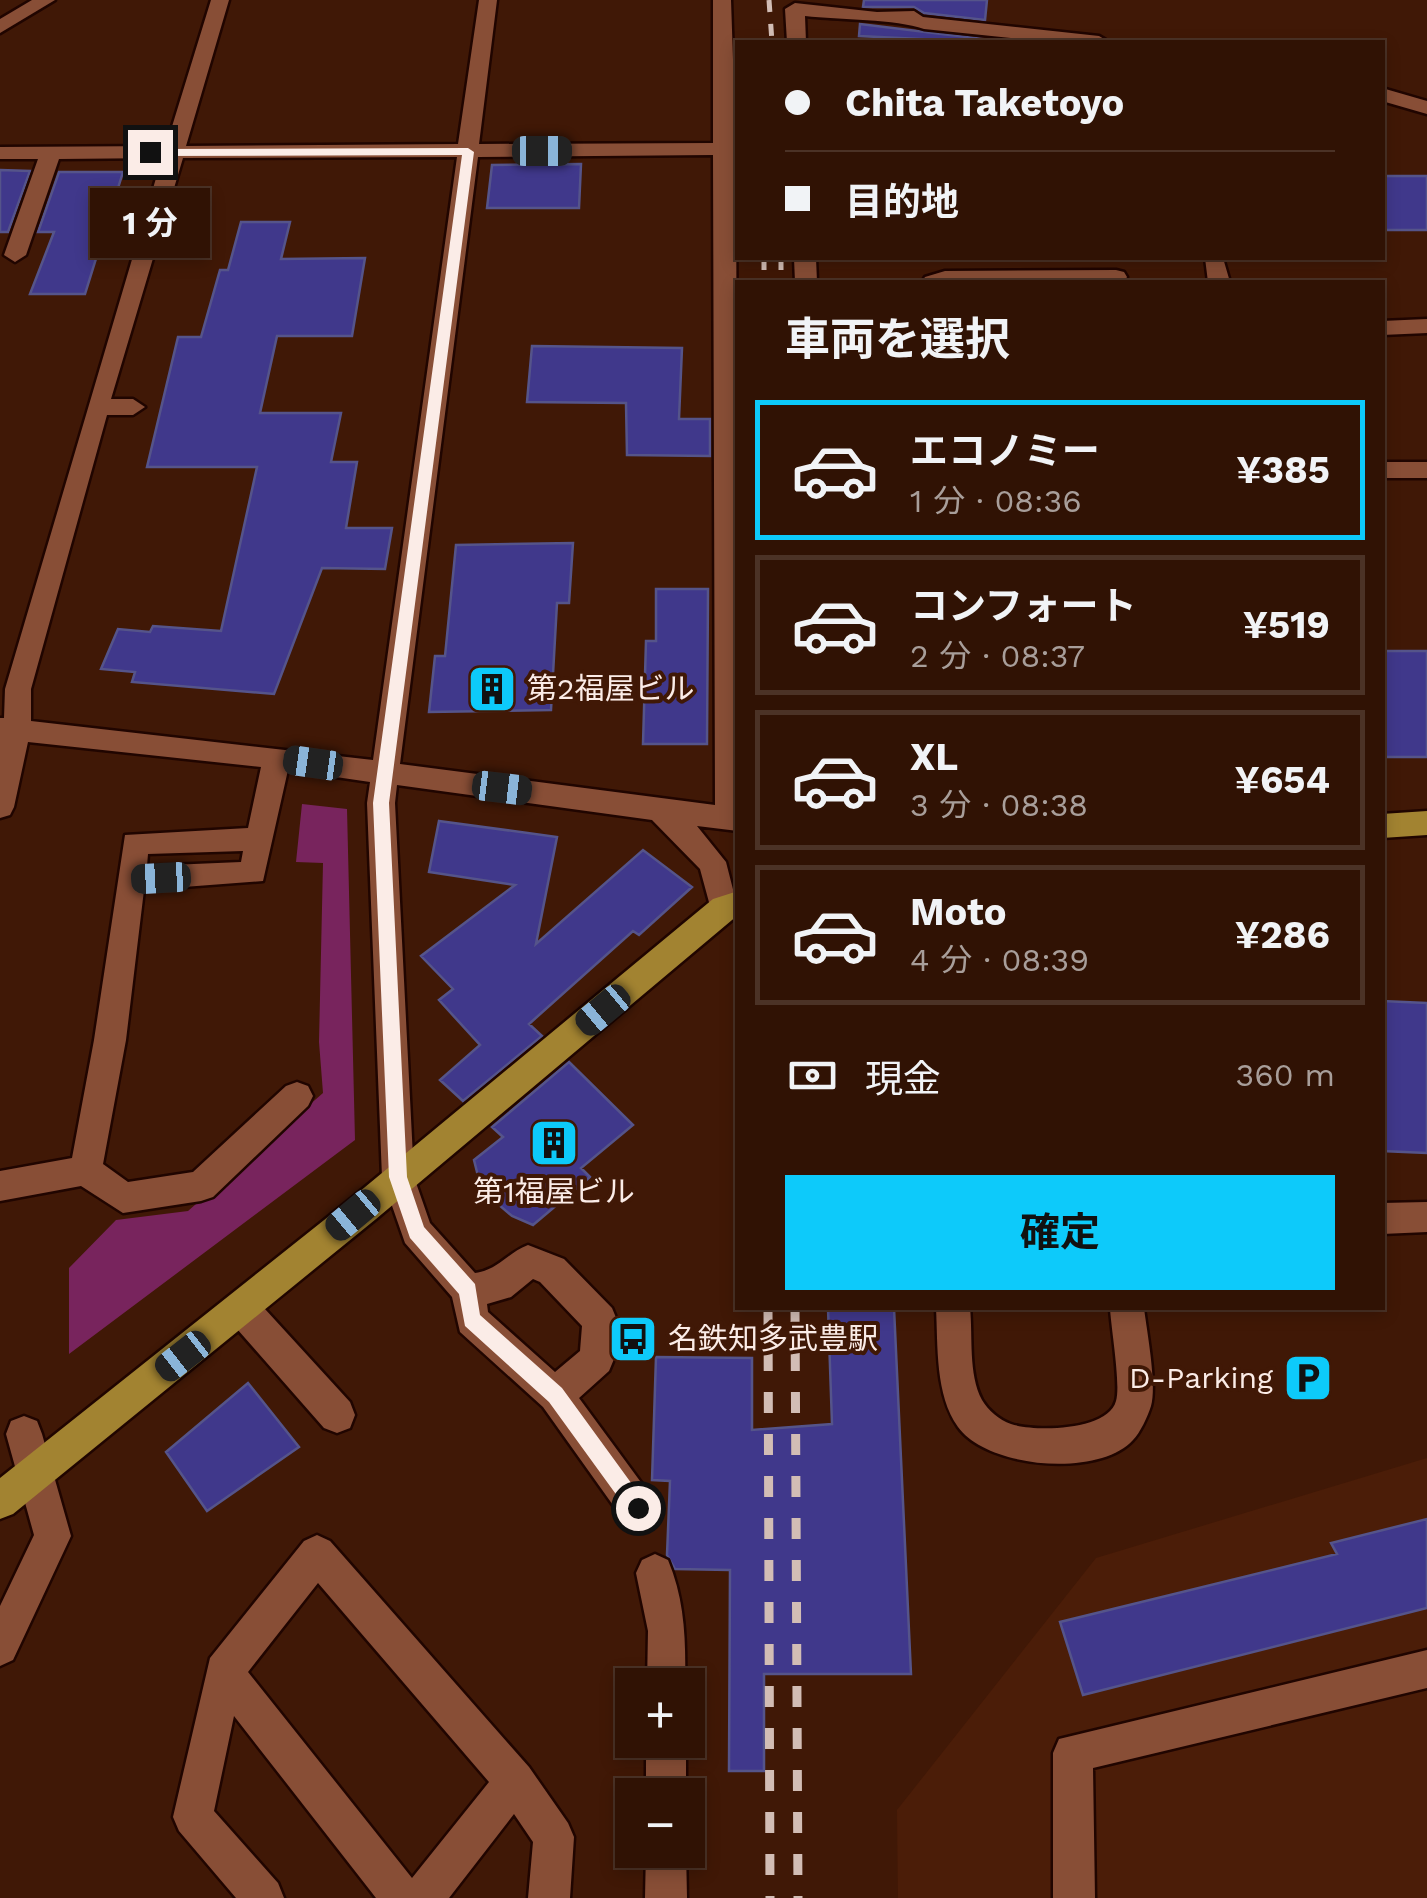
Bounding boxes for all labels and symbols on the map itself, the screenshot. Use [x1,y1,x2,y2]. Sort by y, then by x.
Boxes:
route end [128,130,173,175]
car [512,136,572,166]
callout: 1 分 [90,187,210,257]
building icon: 第2福屋ビル [466,663,518,715]
place label: 第2福屋ビル [527,671,695,706]
car [281,744,345,782]
car [470,769,534,807]
car [130,861,192,895]
car [570,979,636,1041]
building icon: 第1福屋ビル [528,1117,580,1169]
place label: 第1福屋ビル [473,1174,635,1209]
car [320,1184,386,1246]
bus stop icon: 名鉄知多武豊駅 [607,1313,659,1365]
place label: 名鉄知多武豊駅 [668,1321,878,1356]
car [150,1326,216,1386]
parking icon: D-Parking [1282,1352,1334,1404]
place label: D-Parking [1129,1360,1273,1395]
route start [616,1486,661,1531]

